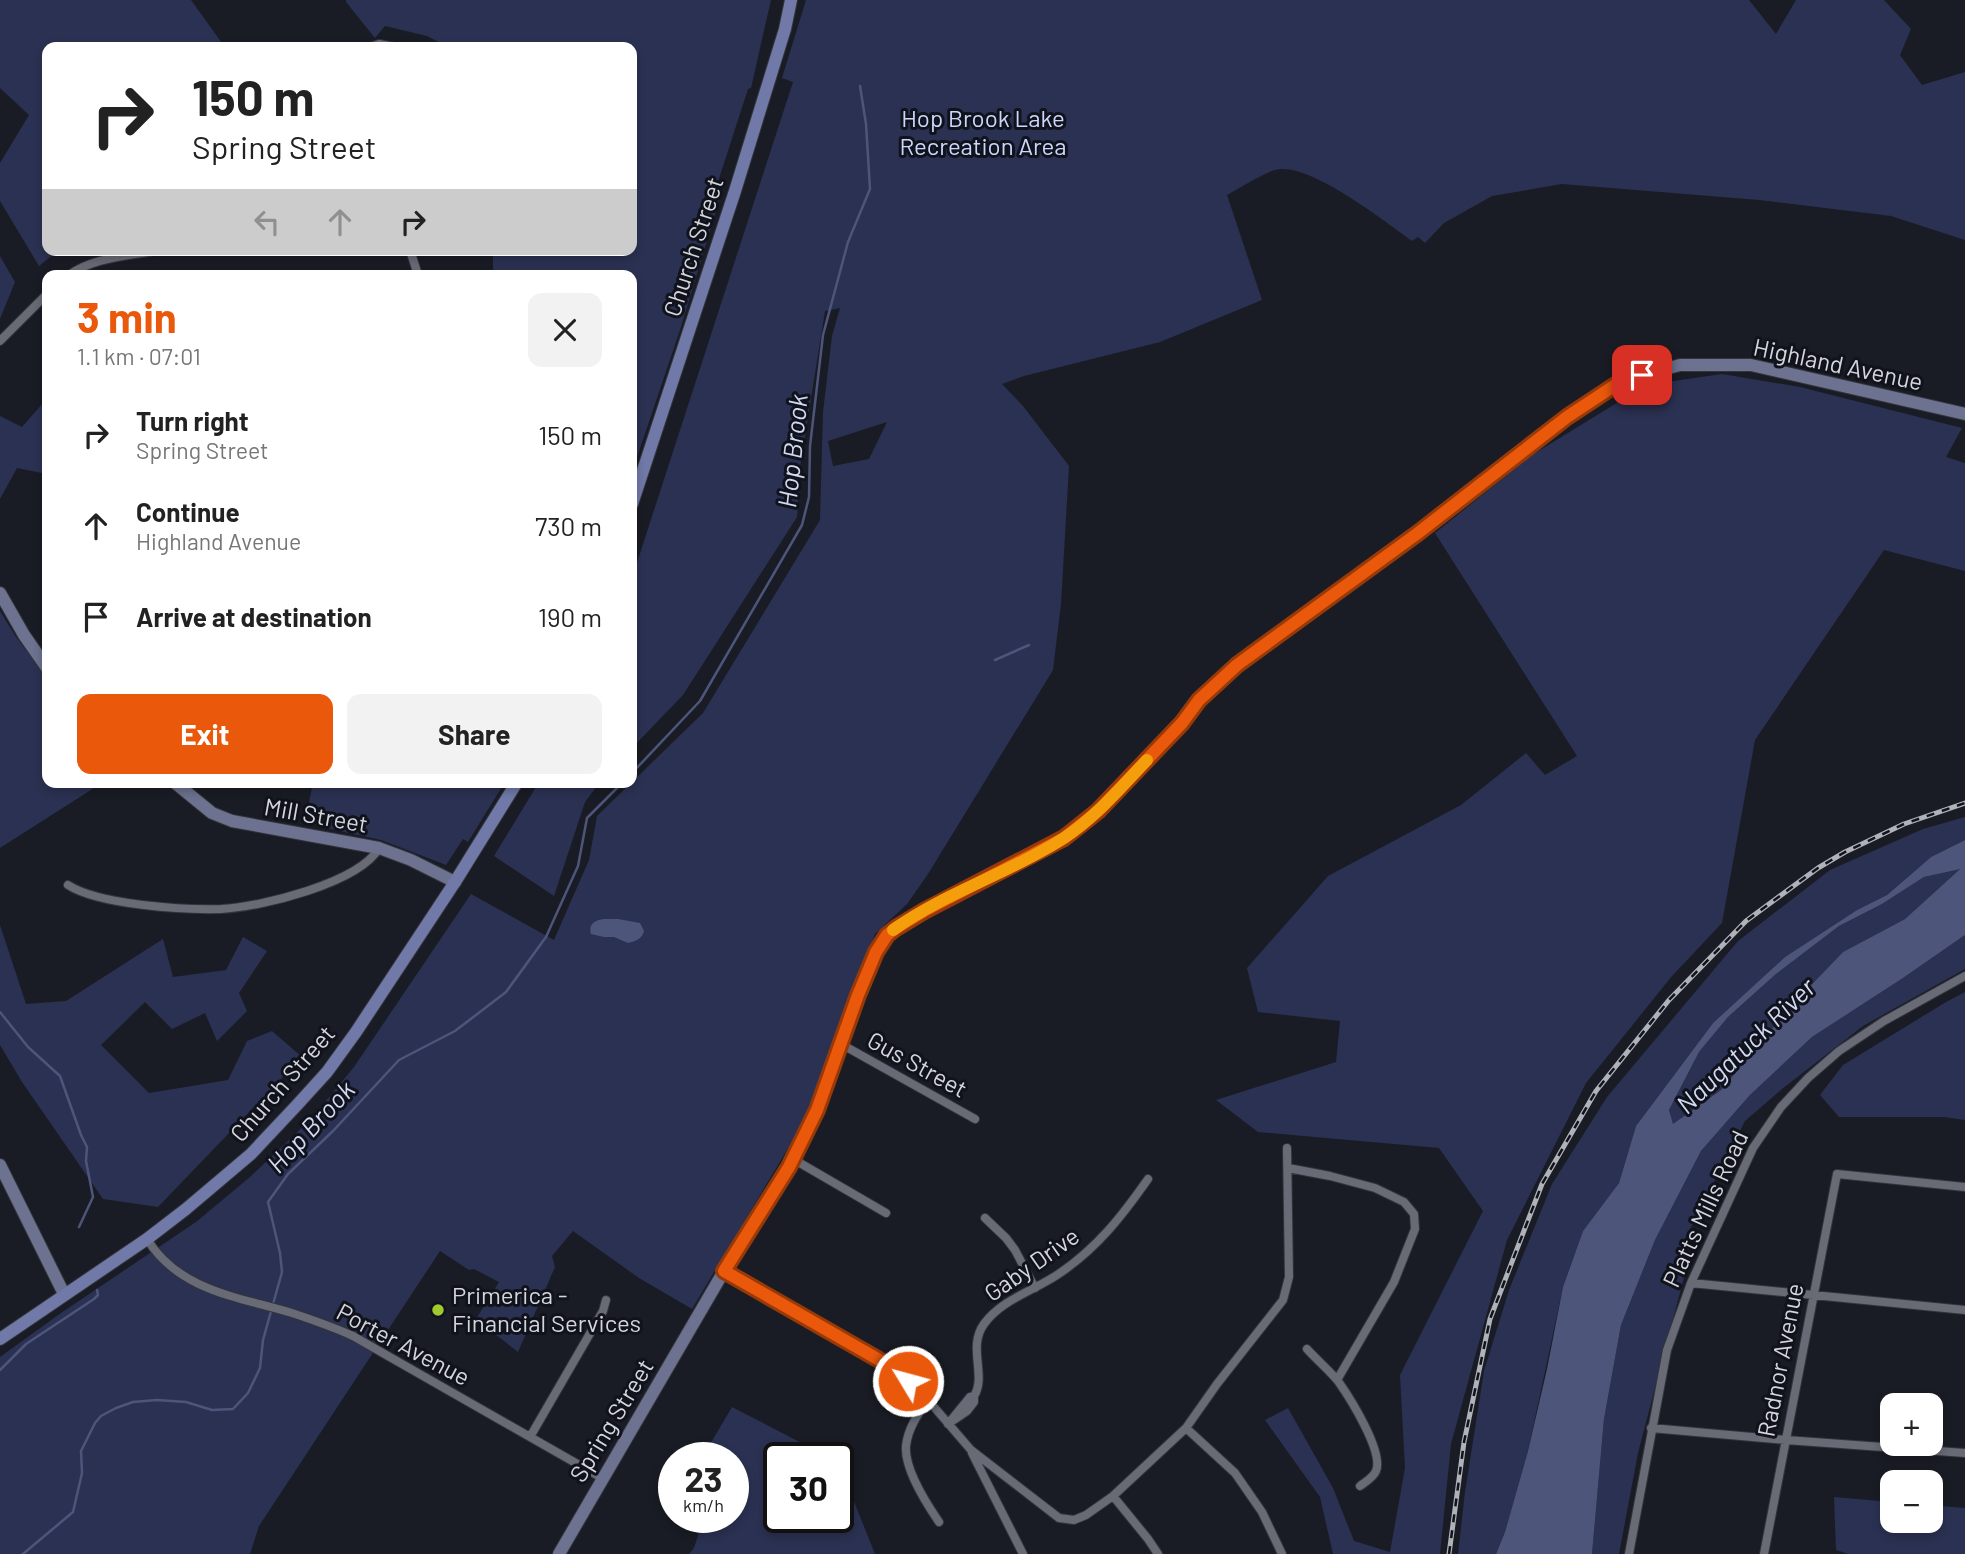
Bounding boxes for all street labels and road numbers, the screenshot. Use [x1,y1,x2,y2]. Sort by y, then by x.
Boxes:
street label: Church Street [656,173,729,320]
street label: Highland Avenue [1751,331,1926,396]
street label: Mill Street [262,791,370,838]
street label: Church Street [223,1019,340,1147]
street label: Gus Street [863,1024,973,1103]
street label: Platts Mills Road [1656,1125,1754,1291]
street label: Gaby Drive [978,1221,1084,1307]
street label: Radnor Avenue [1750,1281,1809,1439]
street label: Porter Avenue [332,1296,475,1391]
street label: Spring Street [563,1354,659,1487]

